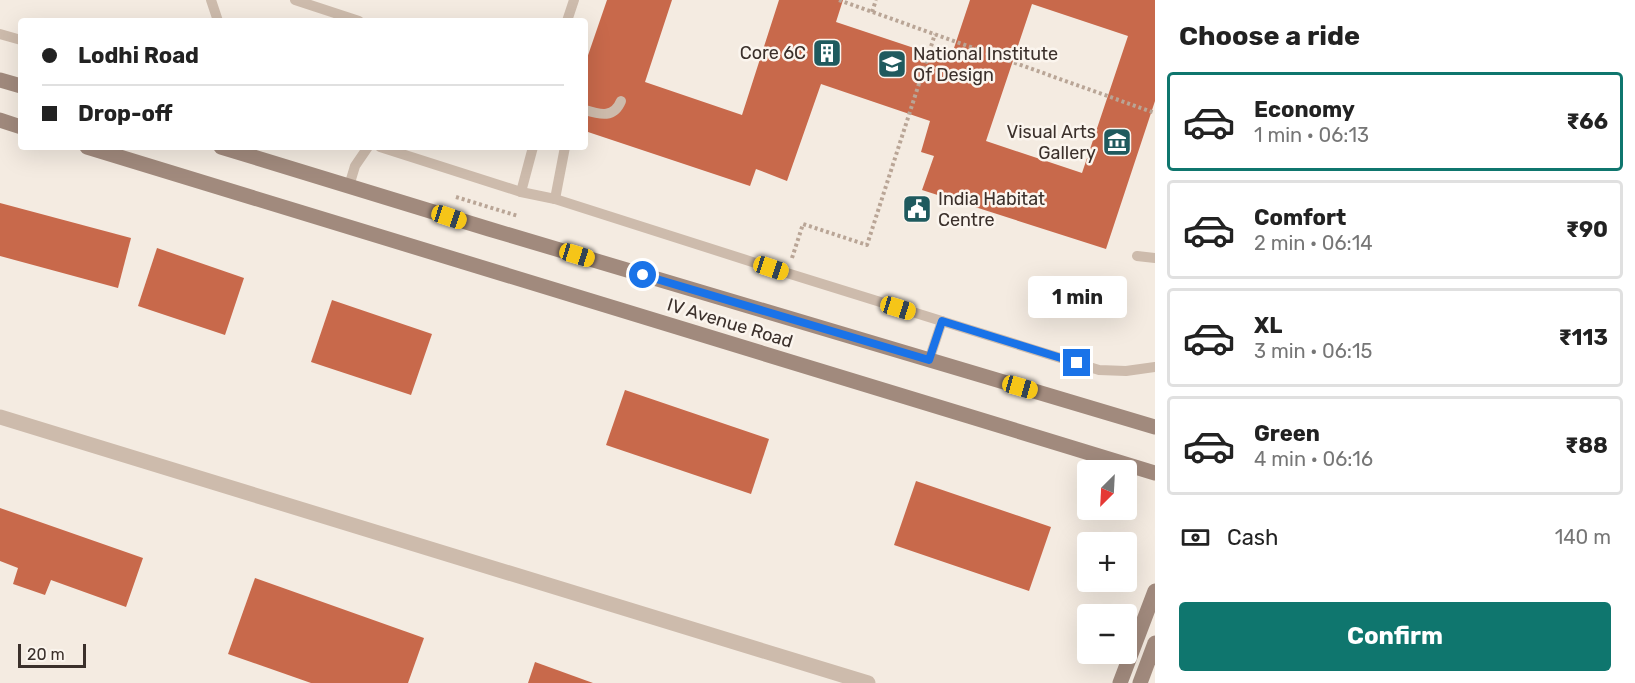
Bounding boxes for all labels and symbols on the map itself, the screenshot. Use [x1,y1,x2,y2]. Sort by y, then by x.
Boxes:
building icon: Core 6C [811,37,843,69]
place label: Core 6C [740,42,806,64]
place label: National Institute Of Design [913,43,1058,86]
school or university icon: National Institute Of Design [876,48,908,80]
place label: Visual Arts Gallery [1007,121,1096,164]
museum icon: Visual Arts Gallery [1101,126,1133,158]
place label: India Habitat Centre [938,188,1045,231]
public building icon: India Habitat Centre [901,193,933,225]
car [429,203,469,231]
car [557,241,597,269]
car [751,254,791,282]
route start [629,261,656,288]
callout: 1 min [1028,276,1126,318]
street label: IV Avenue Road [664,293,796,353]
car [878,294,918,322]
route end [1063,349,1090,376]
car [1000,373,1040,401]
north arrow [1077,460,1137,520]
scale bar [18,641,86,668]

